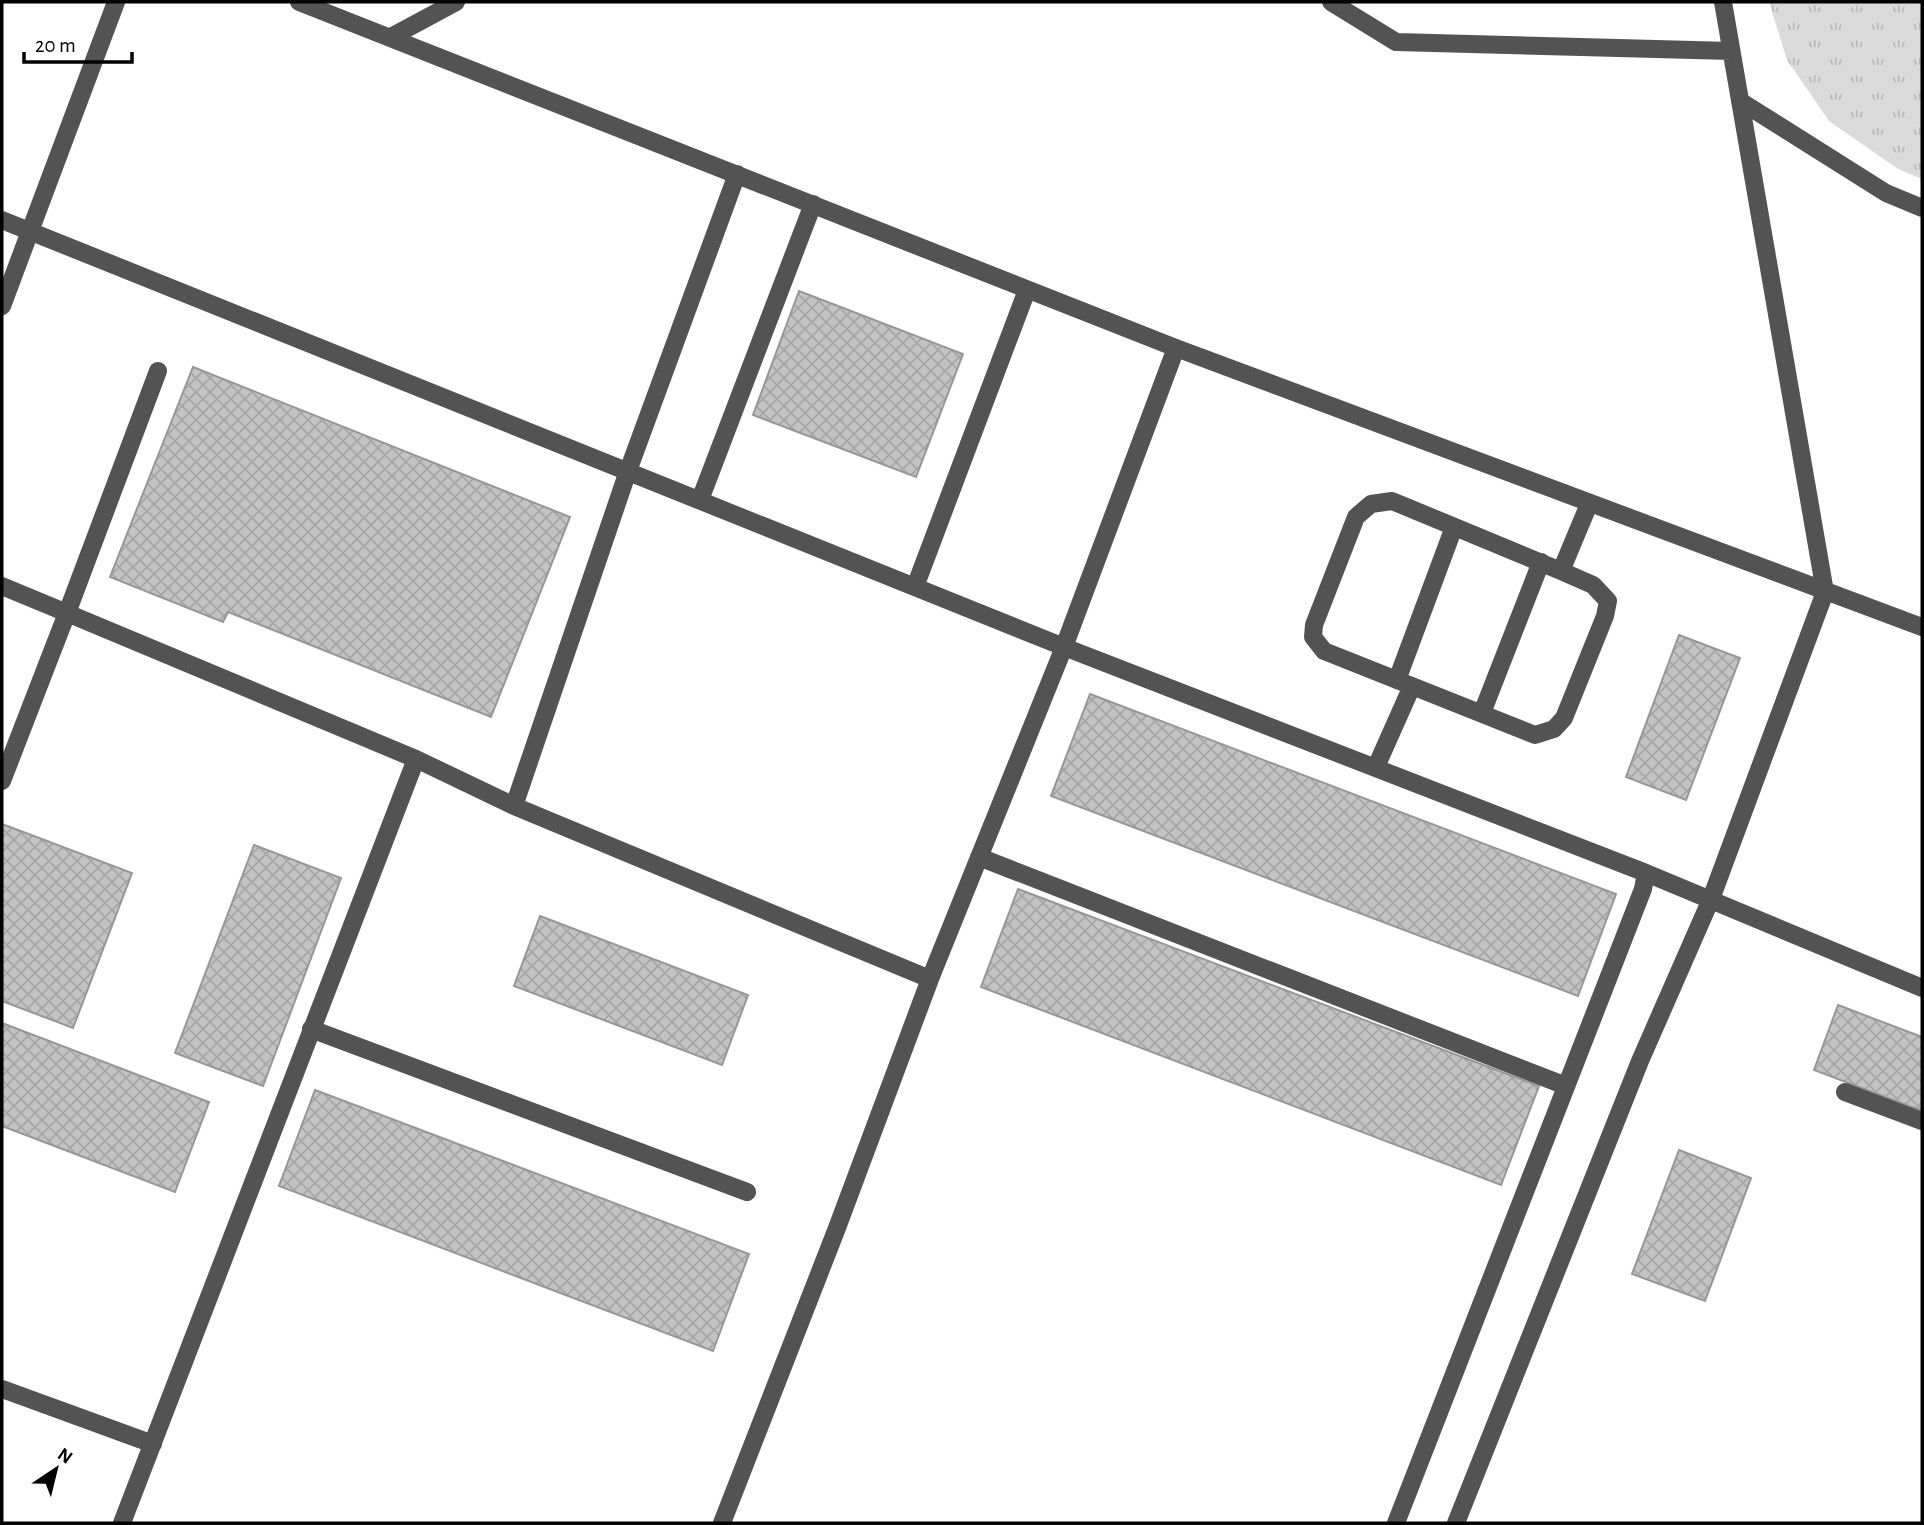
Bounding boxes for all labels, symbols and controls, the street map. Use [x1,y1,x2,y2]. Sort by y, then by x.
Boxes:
scale bar [24,21,133,65]
text: 20 m [35,35,76,56]
north arrow [21,1434,91,1504]
text: N [54,1445,76,1468]

